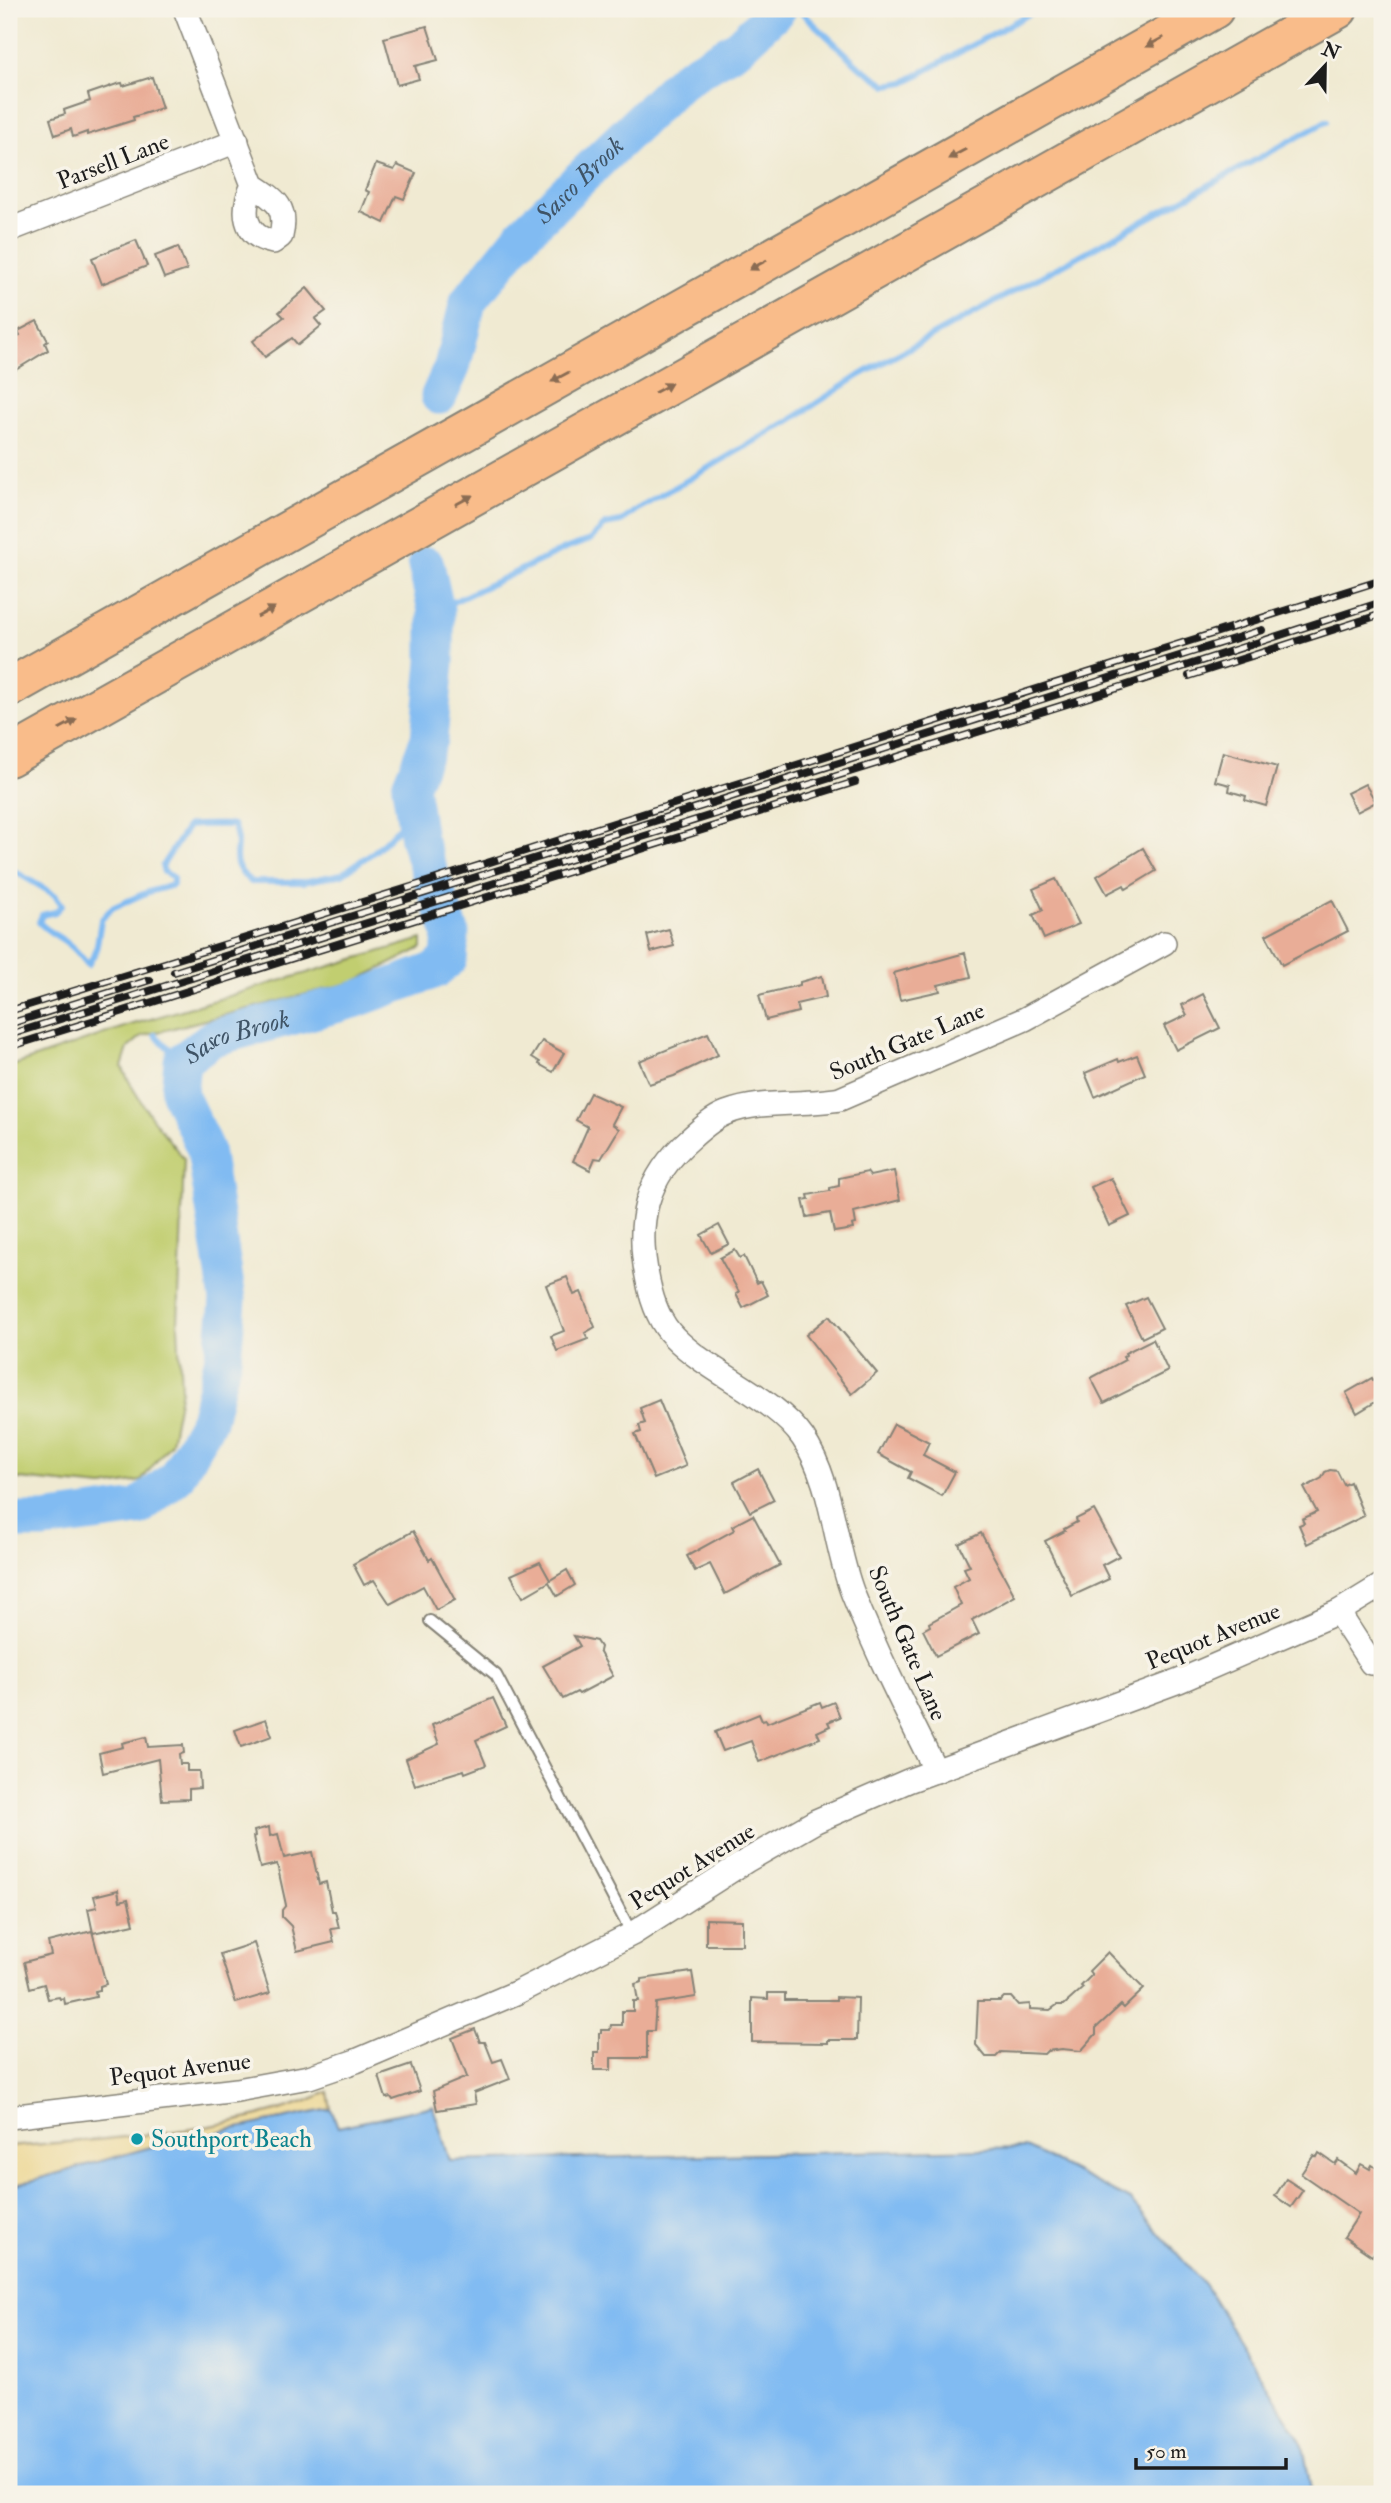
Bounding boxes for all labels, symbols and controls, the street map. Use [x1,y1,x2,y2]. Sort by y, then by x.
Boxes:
north arrow [1290,32,1360,102]
one-way arrow [1145,36,1165,48]
text: N [1318,36,1344,66]
street label: Parsell Lane [53,126,174,197]
water label: Sasco Brook [528,130,631,232]
one-way arrow [947,148,966,160]
one-way arrow [749,259,768,271]
one-way arrow [550,371,570,383]
one-way arrow [653,382,672,394]
one-way arrow [455,494,474,506]
one-way arrow [257,606,276,618]
one-way arrow [59,718,78,730]
street label: South Gate Lane [825,995,989,1088]
water label: Sasco Brook [176,1003,293,1072]
street label: South Gate Lane [861,1561,954,1725]
street label: Pequot Avenue [1141,1595,1285,1677]
street label: Pequot Avenue [624,1816,761,1917]
street label: Pequot Avenue [108,2045,253,2094]
place label: Southport Beach [151,2124,312,2155]
marker: Southport Beach [129,2131,145,2147]
scale bar [1136,2426,1286,2470]
text: 50 m [1146,2438,1187,2465]

